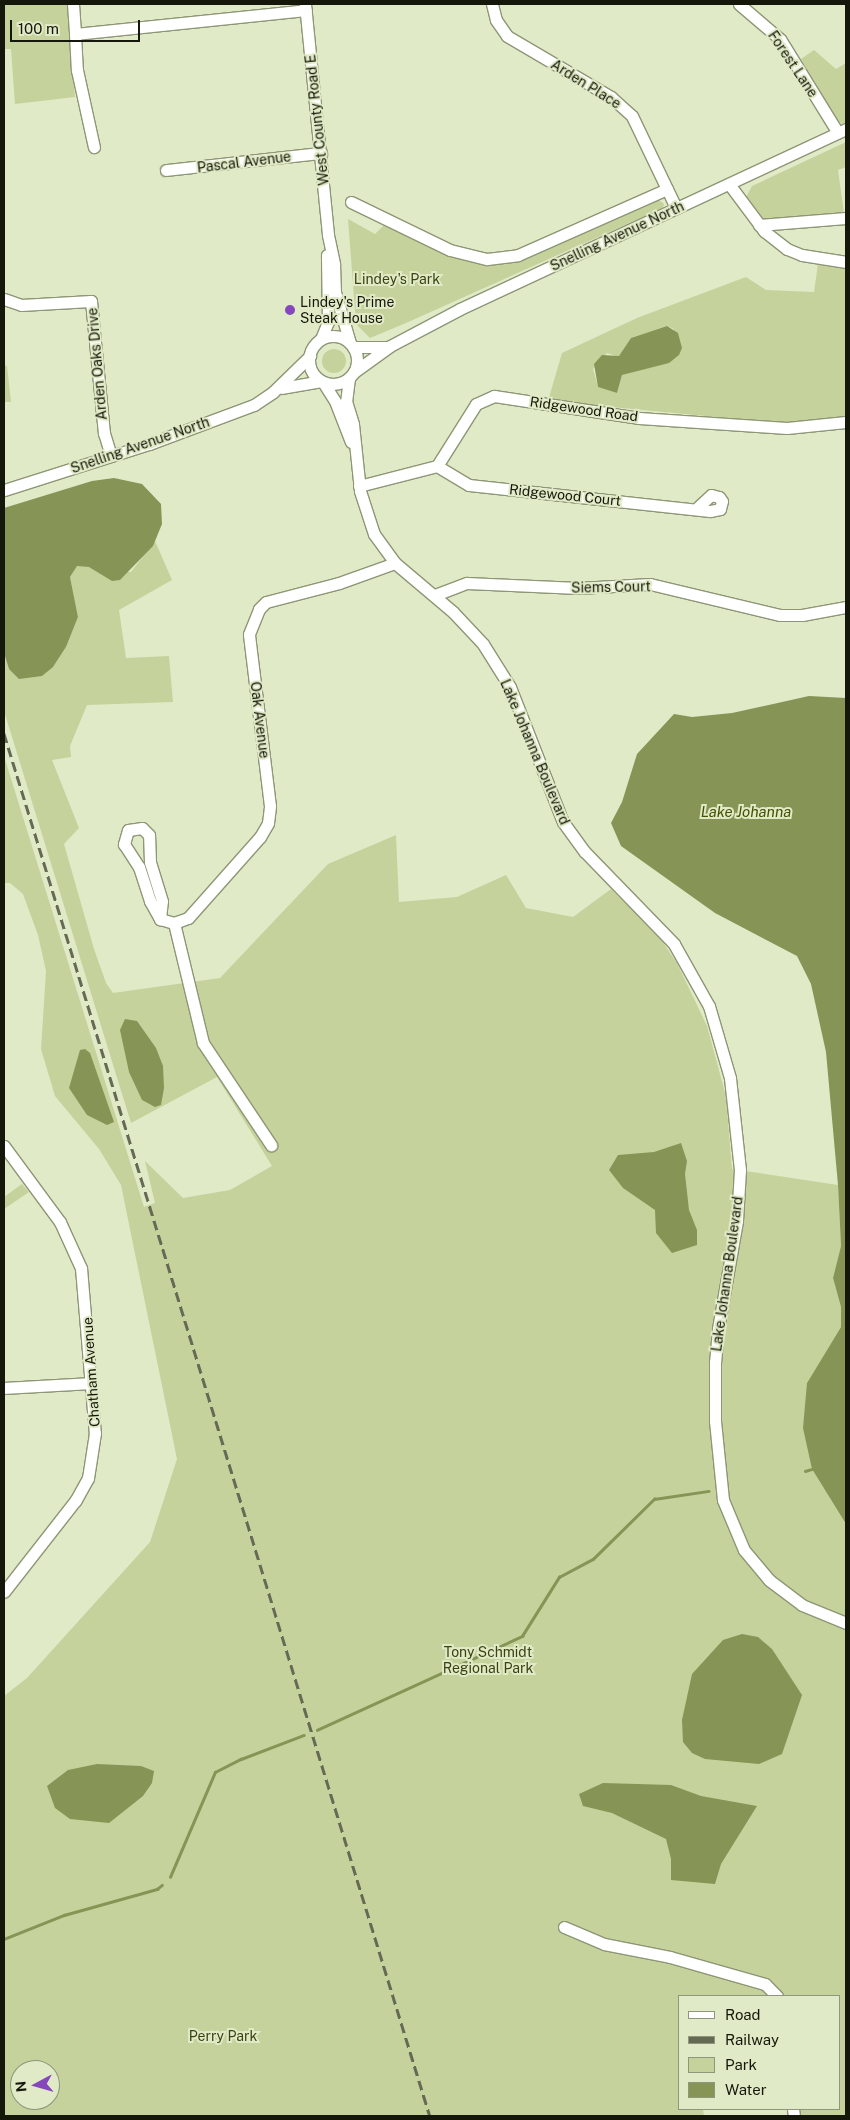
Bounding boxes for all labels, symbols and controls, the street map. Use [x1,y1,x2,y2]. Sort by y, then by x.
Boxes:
scale bar [12,10,142,42]
text: 100 m [18,20,59,37]
street label: Forest Lane [765,28,821,100]
street label: West County Road E [302,54,332,186]
street label: Arden Place [548,56,624,112]
street label: Pascal Avenue [196,148,292,176]
street label: Snelling Avenue North [547,198,687,274]
park label: Lindey's Park [354,271,440,287]
place label: Lindey's Prime Steak House [300,294,394,326]
marker: Lindey's Prime Steak House [284,304,296,316]
street label: Arden Oaks Drive [84,307,110,421]
street label: Ridgewood Road [529,393,639,425]
street label: Snelling Avenue North [68,413,212,477]
street label: Ridgewood Court [508,481,622,509]
street label: Siems Court [571,578,651,596]
street label: Lake Johanna Boulevard [497,677,573,827]
street label: Oak Avenue [247,681,273,759]
water label: Lake Johanna [701,803,791,821]
street label: Lake Johanna Boulevard [708,1195,746,1353]
street label: Chatham Avenue [79,1317,103,1427]
park label: Tony Schmidt Regional Park [443,1644,533,1676]
legend [678,1995,840,2110]
text: Road [725,2006,761,2023]
park label: Perry Park [189,2028,257,2044]
text: Railway [725,2031,779,2048]
text: Park [725,2056,757,2073]
north arrow [10,2060,60,2110]
text: N [13,2080,30,2093]
text: Water [725,2081,767,2098]

